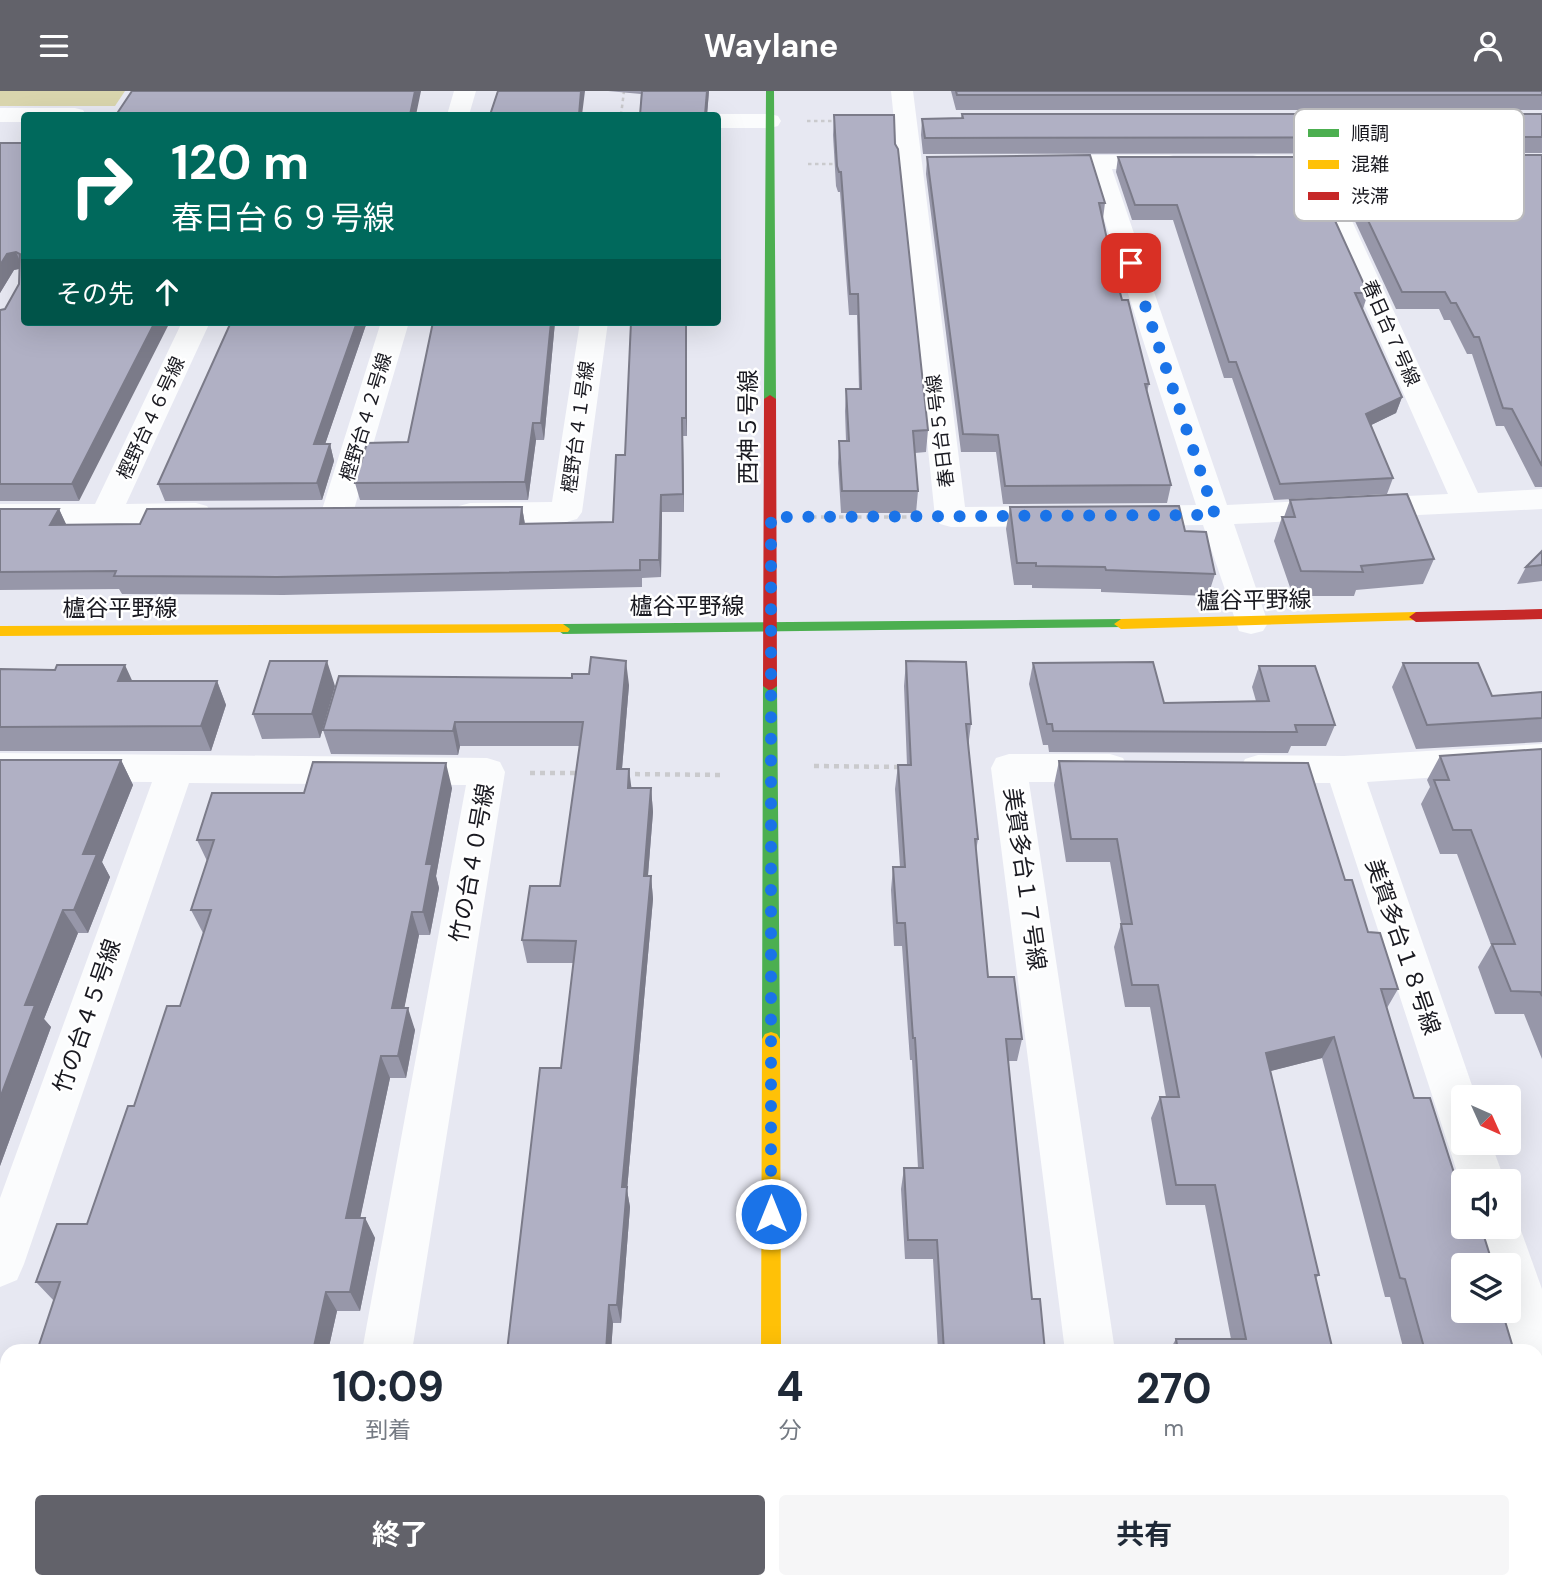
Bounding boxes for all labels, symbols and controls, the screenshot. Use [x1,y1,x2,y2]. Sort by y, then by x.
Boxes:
text: Waylane [704,25,838,67]
icon: menu [35,27,73,65]
icon: person [1469,27,1507,65]
legend [1294,109,1524,221]
text: 順調 [1351,121,1389,146]
text: 120 m [171,130,309,194]
icon: right [56,140,147,231]
text: 混雑 [1351,152,1389,177]
text: 渋滞 [1351,184,1389,209]
text: 春日台６９号線 [171,197,395,239]
pin [1101,233,1161,293]
icon: arrive [1112,244,1150,282]
icon: ahead [148,273,186,311]
street label: 春日台７号線 [1356,276,1426,390]
text: その先 [56,277,134,311]
street label: 樫野台４２号線 [335,350,397,484]
street label: 樫野台４６号線 [112,352,190,484]
street label: 樫野台４１号線 [556,359,600,495]
street label: 西神５号線 [733,370,763,485]
street label: 春日台５号線 [921,373,959,489]
street label: 櫨谷平野線 [1196,584,1312,616]
street label: 櫨谷平野線 [630,591,745,621]
street label: 櫨谷平野線 [63,593,178,623]
street label: 竹の台４０号線 [443,781,501,945]
street label: 美賀多台１７号線 [997,786,1053,972]
street label: 美賀多台１８号線 [1359,855,1447,1039]
street label: 竹の台４５号線 [47,935,127,1097]
north arrow [1451,1085,1521,1155]
map controls [1451,1085,1521,1323]
button: sound [1451,1169,1521,1239]
position arrow [734,1177,808,1251]
button: layers [1451,1253,1521,1323]
text: 10:09 [332,1359,444,1414]
text: 4 [776,1359,804,1414]
text: 270 [1136,1361,1212,1416]
text: m [1164,1413,1184,1443]
text: 到着 [365,1415,411,1445]
text: 分 [778,1415,801,1445]
button: 終了 [35,1495,765,1575]
button: 共有 [779,1495,1509,1575]

